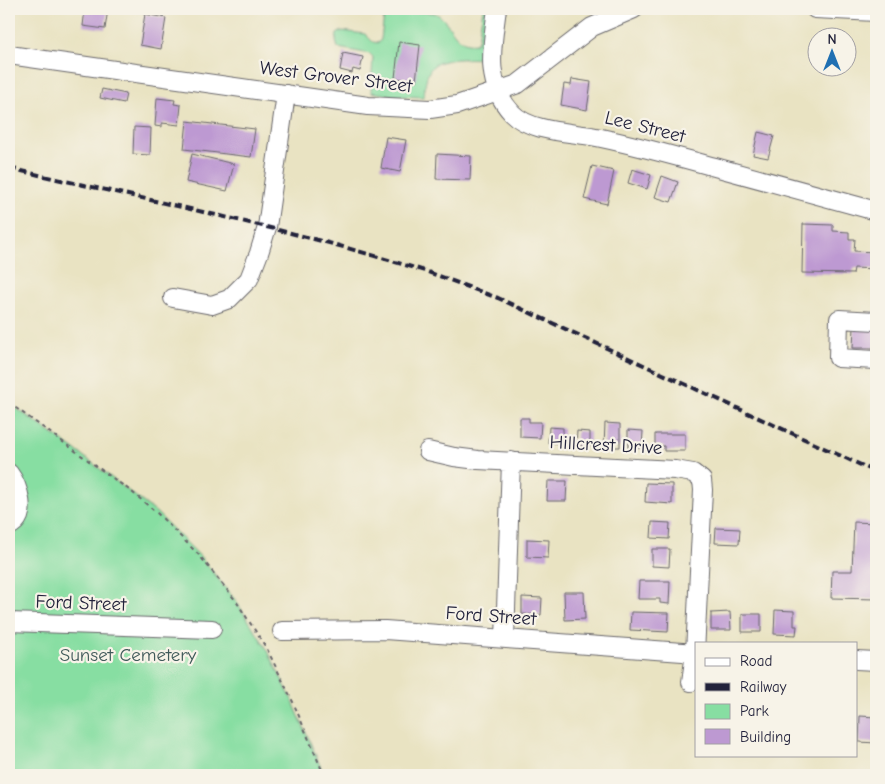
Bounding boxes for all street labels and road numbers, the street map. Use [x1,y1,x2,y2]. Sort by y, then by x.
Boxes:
street label: West Grover Street [258,57,414,97]
street label: Lee Street [602,106,688,148]
street label: Hillcrest Drive [549,431,663,459]
street label: Ford Street [35,590,127,616]
street label: Ford Street [445,602,538,630]

